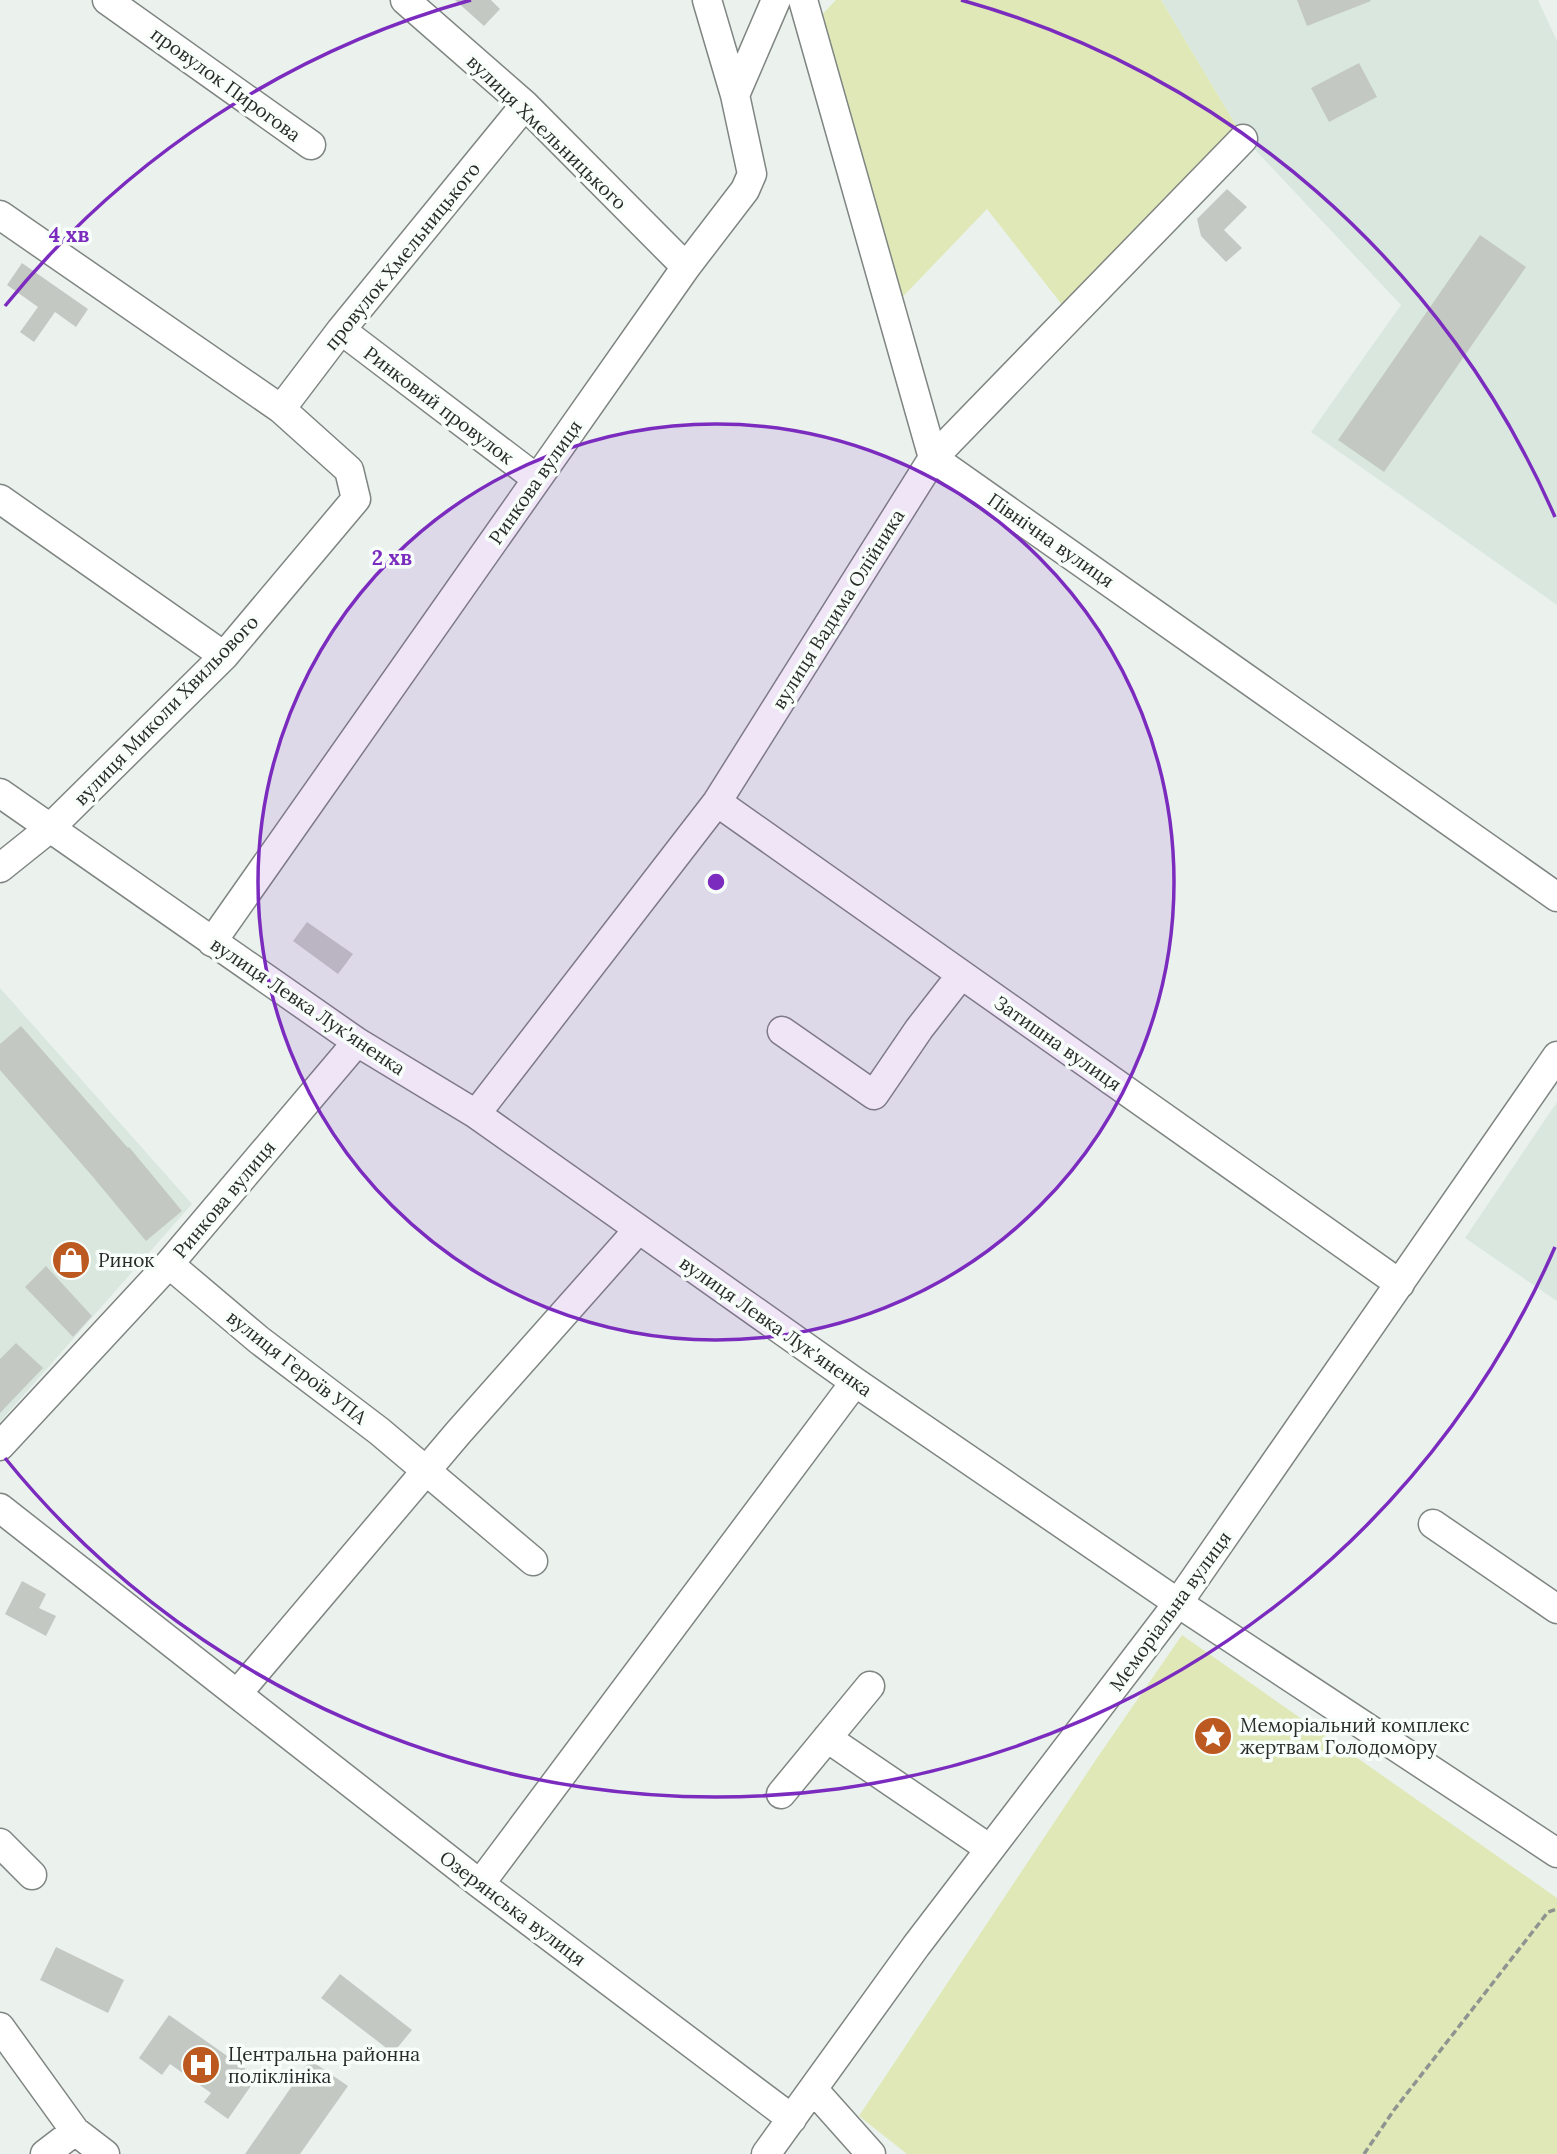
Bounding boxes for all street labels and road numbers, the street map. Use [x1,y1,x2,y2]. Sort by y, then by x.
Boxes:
street label: провулок Пирогова [146,22,306,147]
street label: вулиця Хмельницького [462,49,632,215]
street label: провулок Хмельницького [319,157,485,355]
street label: Ринковий провулок [359,341,519,470]
street label: Ринкова вулиця [483,415,587,549]
street label: Північна вулиця [983,487,1119,593]
street label: вулиця Вадима Олійника [767,505,909,713]
street label: вулиця Миколи Хвильового [69,610,263,810]
street label: вулиця Левка Лук'яненка [206,932,410,1080]
street label: Затишна вулиця [990,990,1126,1096]
street label: Ринкова вулиця [168,1135,280,1263]
street label: вулиця Левка Лук'яненка [675,1250,877,1402]
street label: вулиця Героїв УПА [222,1305,373,1430]
street label: Меморіальна вулиця [1104,1526,1236,1696]
street label: Озерянська вулиця [435,1845,591,1971]

